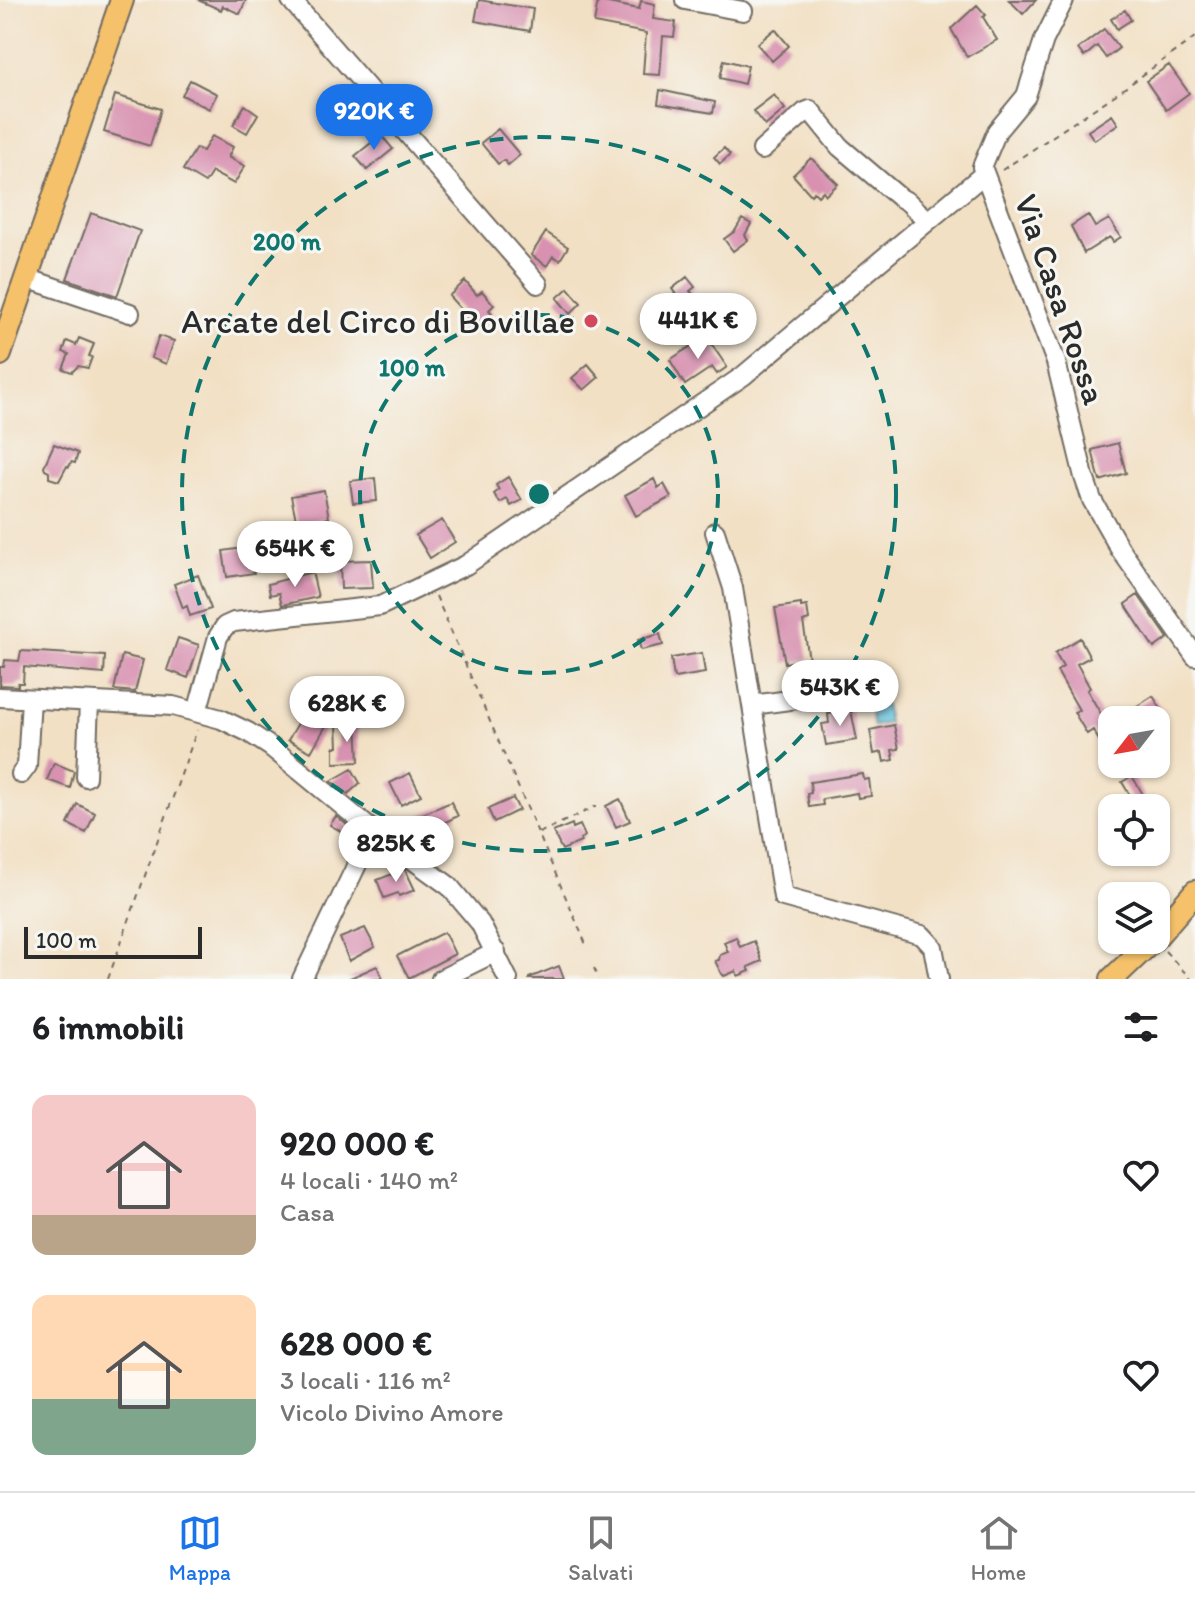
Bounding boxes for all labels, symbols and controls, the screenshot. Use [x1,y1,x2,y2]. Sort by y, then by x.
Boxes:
pin: 920K € [309,84,439,152]
text: 920K € [334,94,414,126]
street label: Via Casa Rossa [1005,189,1116,410]
text: 200 m [253,227,322,256]
pin: 441K € [633,293,763,361]
place label: Arcate del Circo di Bovillae [181,301,575,342]
text: 441K € [658,303,738,335]
marker: Arcate del Circo di Bovillae [582,312,600,330]
text: 100 m [379,353,446,382]
centre of rings [525,480,553,508]
pin: 654K € [230,521,360,589]
text: 654K € [255,531,335,563]
pin: 543K € [775,660,905,728]
text: 543K € [800,670,880,702]
pin: 628K € [282,676,412,744]
text: 628K € [308,686,387,718]
north arrow [1098,706,1170,778]
map controls [1098,706,1170,954]
button: locate [1098,794,1170,866]
pin: 825K € [331,816,461,884]
text: 825K € [357,826,435,858]
button: layers [1098,882,1170,954]
scale bar [24,923,202,959]
text: 100 m [36,927,97,954]
icon: filters [1119,1005,1163,1049]
text: 6 immobili [32,1007,184,1048]
text: 920 000 € [280,1123,434,1164]
icon: home [96,1127,192,1223]
icon: heart [1119,1153,1163,1197]
text: 4 locali · 140 m² [280,1164,458,1196]
text: Casa [280,1196,335,1228]
text: 628 000 € [280,1323,432,1364]
icon: home [96,1327,192,1423]
icon: heart [1119,1353,1163,1397]
text: 3 locali · 116 m² [280,1364,451,1396]
text: Vicolo Divino Amore [280,1396,504,1428]
tab: Mappa [169,1511,231,1586]
tab: Salvati [568,1511,633,1586]
tab: Home [971,1511,1026,1586]

